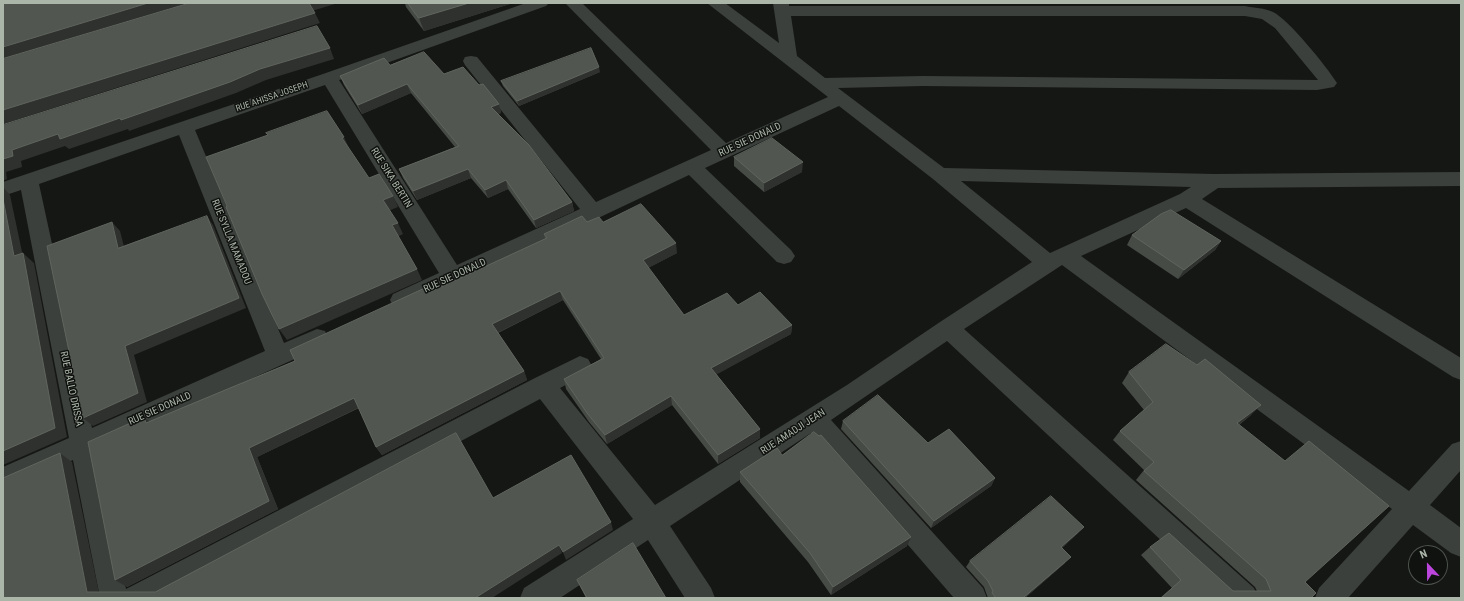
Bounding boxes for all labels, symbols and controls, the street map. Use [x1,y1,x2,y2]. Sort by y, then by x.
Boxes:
street label: RUE AHISSA JOSEPH [235,80,309,114]
street label: RUE SIE DONALD [717,120,783,160]
street label: RUE SIKA BERTIN [368,146,414,210]
street label: RUE SYLLA MAMADOU [208,198,254,286]
street label: RUE SIE DONALD [422,256,488,296]
street label: RUE BALLO DRISSA [57,350,85,428]
street label: RUE SIE DONALD [127,390,193,428]
street label: RUE AMADJI JEAN [759,407,827,457]
north arrow [1408,545,1448,585]
text: N [1418,547,1429,562]

